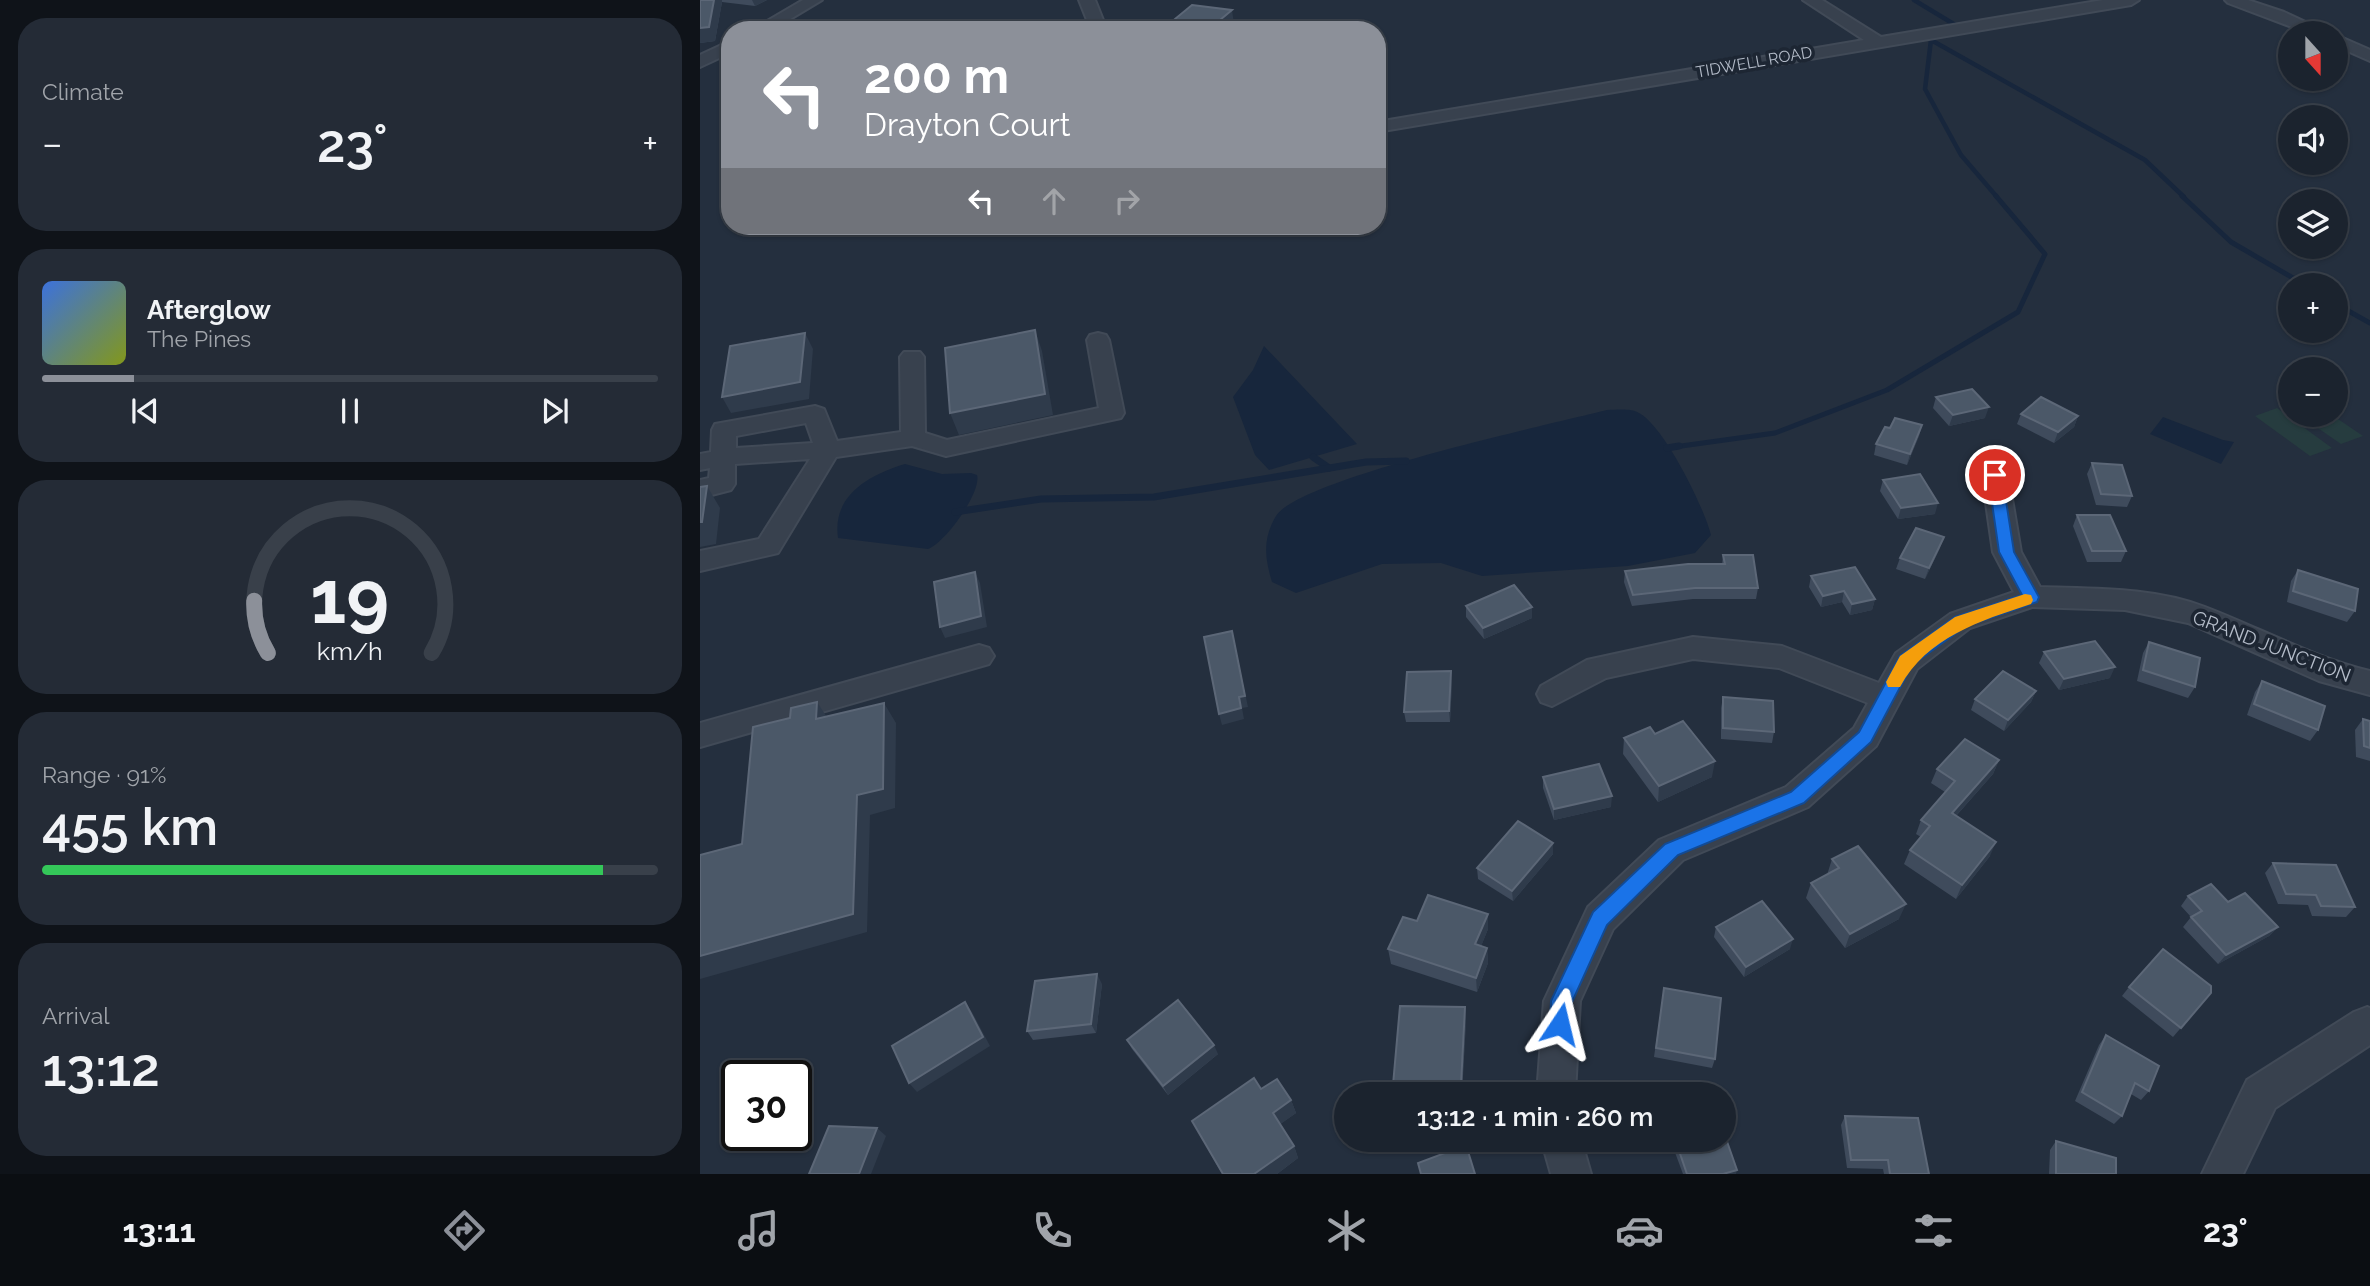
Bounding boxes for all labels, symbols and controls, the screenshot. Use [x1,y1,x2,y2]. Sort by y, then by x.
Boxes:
north arrow [2278,21,2348,91]
map controls [2278,21,2348,427]
street label: TIDWELL ROAD [1694,42,1814,82]
text: 200 m [864,47,1009,104]
icon: left [749,49,840,140]
text: Climate [42,78,124,105]
button: sound [2278,105,2348,175]
text: Drayton Court [864,106,1071,143]
text: 23° [317,113,388,174]
text: − [42,121,62,166]
text: + [642,121,658,166]
icon: left [962,182,1000,220]
icon: ahead [1035,182,1073,220]
icon: right [1108,182,1146,220]
button: layers [2278,189,2348,259]
button: + [2278,273,2348,343]
text: Afterglow [147,295,271,325]
text: The Pines [147,325,251,352]
button: − [2278,357,2348,427]
icon: previous [126,392,164,430]
icon: pause [331,392,369,430]
icon: next [536,392,574,430]
pin [1965,445,2025,505]
icon: arrive [1976,456,2014,494]
text: 19 [311,555,389,640]
street label: GRAND JUNCTION [2190,606,2354,686]
text: km/h [317,636,383,666]
text: Range · 91% [42,761,166,788]
text: 455 km [42,796,218,857]
position arrow [1523,987,1597,1061]
text: Arrival [42,1002,109,1029]
text: 13:12 [42,1037,160,1098]
speed limit sign: 30 [721,1060,812,1151]
text: 13:12 · 1 min · 260 m [1417,1102,1653,1132]
icon: directions [440,1206,489,1255]
icon: music [734,1206,783,1255]
icon: phone [1028,1206,1077,1255]
icon: climate [1322,1206,1371,1255]
icon: car [1615,1206,1664,1255]
icon: filters [1909,1206,1958,1255]
text: 13:11 [122,1212,196,1249]
text: 23° [2203,1212,2248,1249]

